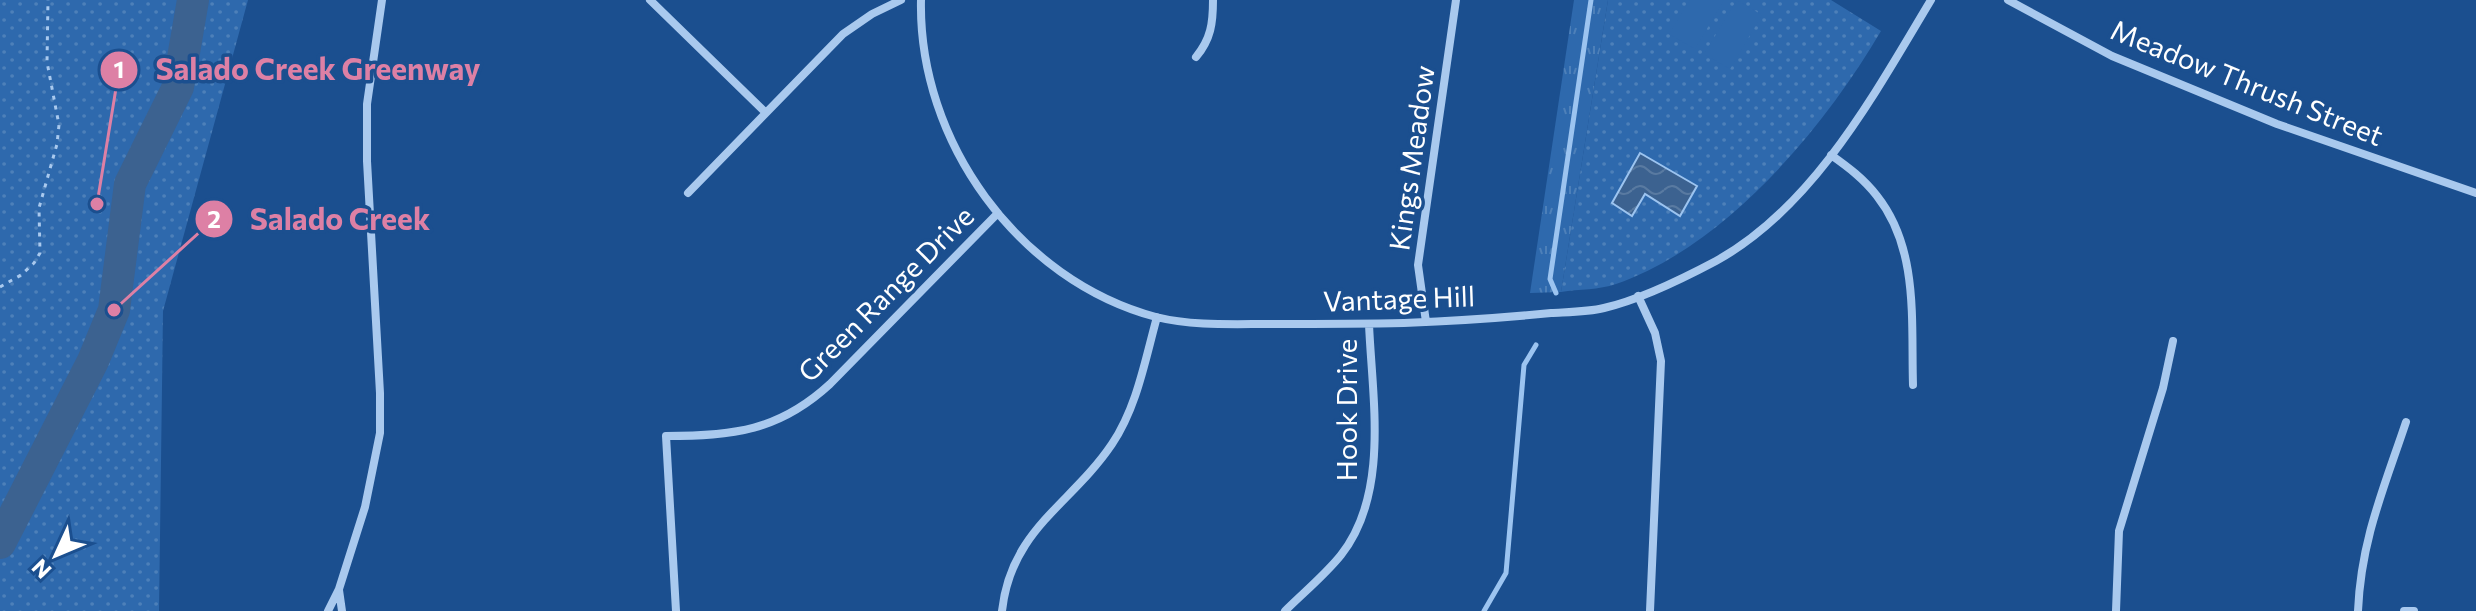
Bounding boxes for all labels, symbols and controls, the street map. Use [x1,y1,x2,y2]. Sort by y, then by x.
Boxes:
street label: Meadow Thrush Street [2106,12,2388,152]
callout: Salado Creek Greenway [99,43,496,97]
text: Salado Creek Greenway [156,49,481,86]
text: 1 [114,54,124,83]
street label: Kings Meadow [1381,63,1441,252]
callout: Salado Creek [194,192,447,246]
street label: Green Range Drive [790,198,980,388]
text: Salado Creek [250,199,430,236]
text: 2 [207,204,221,233]
street label: Vantage Hill [1322,278,1476,318]
street label: Hook Drive [1329,339,1363,481]
north arrow [16,515,96,595]
text: N [26,554,57,585]

